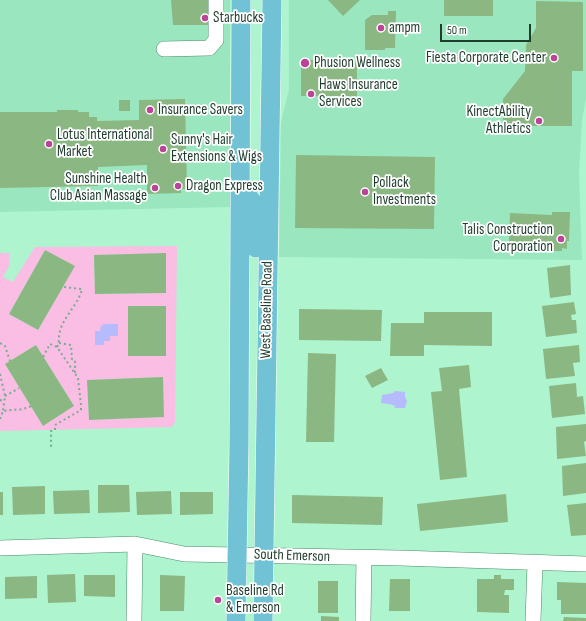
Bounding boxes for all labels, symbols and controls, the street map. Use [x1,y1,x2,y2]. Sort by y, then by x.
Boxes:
place label: Starbucks [213,9,263,27]
marker: Starbucks [200,13,210,23]
scale bar [442,16,533,42]
place label: ampm [389,19,420,37]
marker: ampm [376,23,386,33]
text: 50 m [447,23,467,38]
place label: Fiesta Corporate Center [426,49,546,67]
marker: Fiesta Corporate Center [549,53,559,63]
place label: Phusion Wellness [314,54,400,72]
marker: Phusion Wellness [299,57,311,69]
place label: Haws Insurance Services [319,76,398,111]
marker: Haws Insurance Services [306,89,316,99]
place label: Insurance Savers [158,101,243,119]
place label: KinectAbility Athletics [466,103,531,138]
marker: Insurance Savers [145,105,155,115]
marker: KinectAbility Athletics [534,116,544,126]
place label: Lotus International Market [57,126,152,161]
place label: Sunny's Hair Extensions & Wigs [171,131,262,166]
marker: Lotus International Market [44,139,54,149]
marker: Sunny's Hair Extensions & Wigs [158,144,168,154]
place label: Sunshine Health Club Asian Massage [50,170,147,205]
place label: Pollack Investments [373,174,436,209]
place label: Dragon Express [186,177,263,195]
marker: Dragon Express [173,181,183,191]
marker: Sunshine Health Club Asian Massage [150,183,160,193]
marker: Pollack Investments [360,187,370,197]
place label: Talis Construction Corporation [462,221,553,256]
marker: Talis Construction Corporation [556,234,566,244]
street label: West Baseline Road [257,261,277,359]
street label: South Emerson [254,546,330,566]
place label: Baseline Rd & Emerson [226,582,284,617]
marker: Baseline Rd & Emerson [213,595,223,605]

